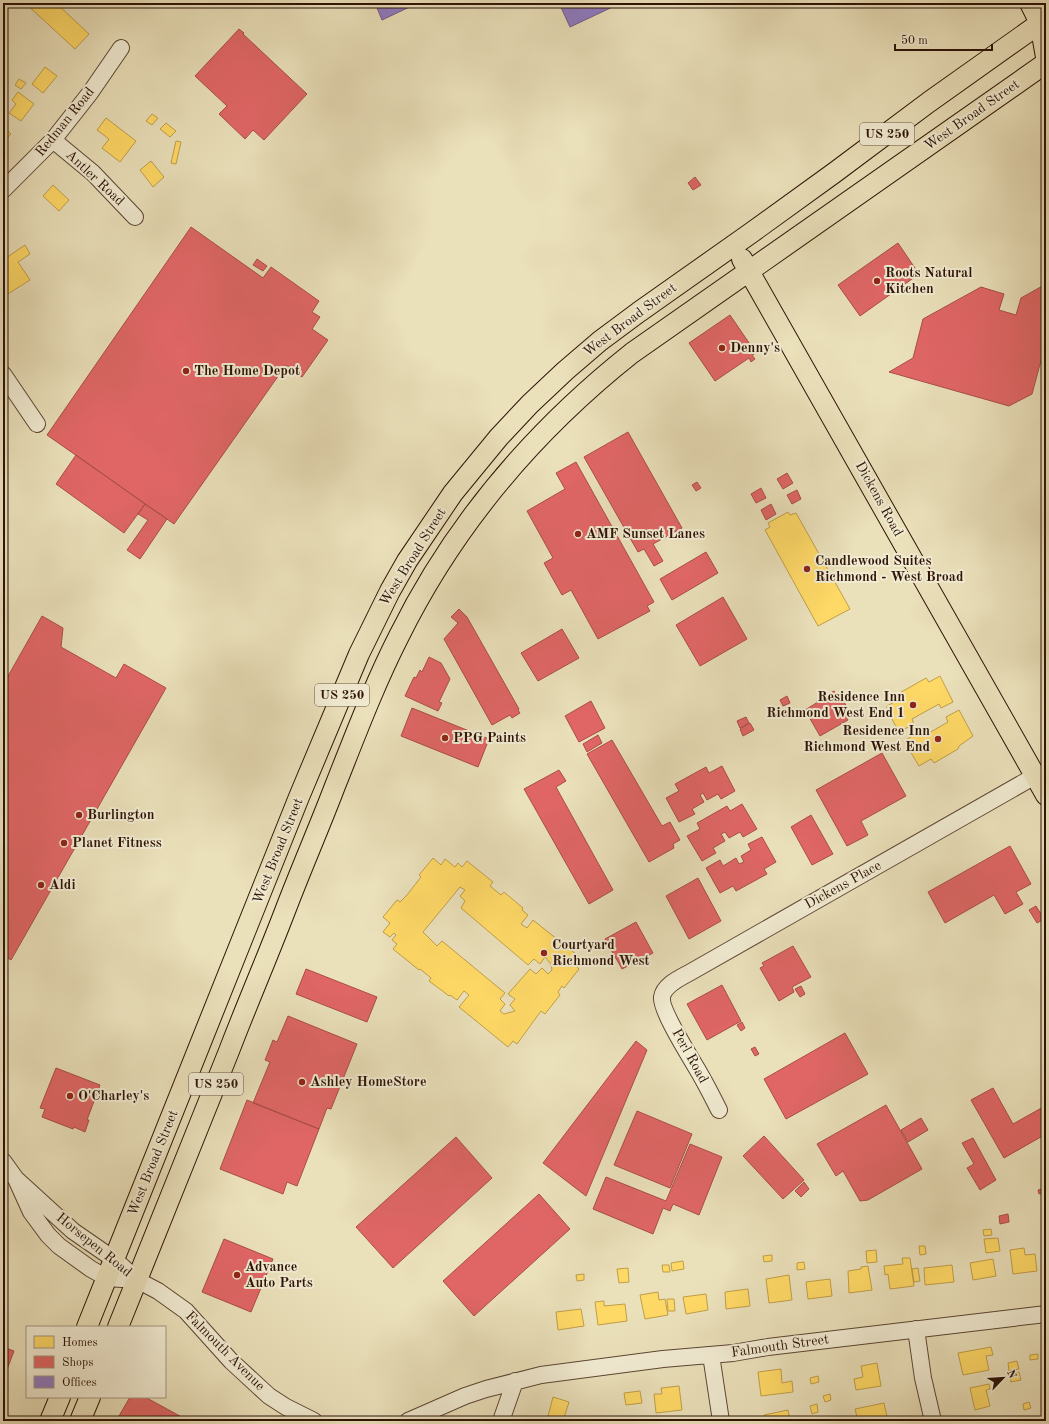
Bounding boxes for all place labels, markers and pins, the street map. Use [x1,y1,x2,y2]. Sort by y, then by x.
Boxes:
place label: Roots Natural Kitchen [885,266,972,296]
marker: Roots Natural Kitchen [872,276,882,286]
place label: Denny's [730,341,780,355]
marker: Denny's [717,343,727,353]
place label: The Home Depot [194,364,300,378]
marker: The Home Depot [181,366,191,376]
place label: AMF Sunset Lanes [586,527,705,541]
marker: AMF Sunset Lanes [573,529,583,539]
place label: Candlewood Suites Richmond - West Broad [815,554,964,584]
marker: Candlewood Suites Richmond - West Broad [802,564,812,574]
place label: Residence Inn Richmond West End 1 [766,690,905,720]
marker: Residence Inn Richmond West End 1 [908,700,918,710]
place label: Residence Inn Richmond West End [803,724,930,754]
place label: PPG Paints [453,731,526,745]
marker: PPG Paints [440,733,450,743]
marker: Residence Inn Richmond West End [933,734,943,744]
place label: Burlington [87,808,155,822]
marker: Burlington [74,810,84,820]
place label: Planet Fitness [72,836,162,850]
marker: Planet Fitness [59,838,69,848]
place label: Aldi [49,878,76,892]
marker: Aldi [36,880,46,890]
place label: Courtyard Richmond West [552,938,650,968]
marker: Courtyard Richmond West [539,948,549,958]
place label: Ashley HomeStore [310,1075,427,1089]
marker: Ashley HomeStore [297,1077,307,1087]
place label: O'Charley's [78,1089,149,1103]
marker: O'Charley's [65,1091,75,1101]
place label: Advance Auto Parts [245,1260,313,1290]
marker: Advance Auto Parts [232,1270,242,1280]

